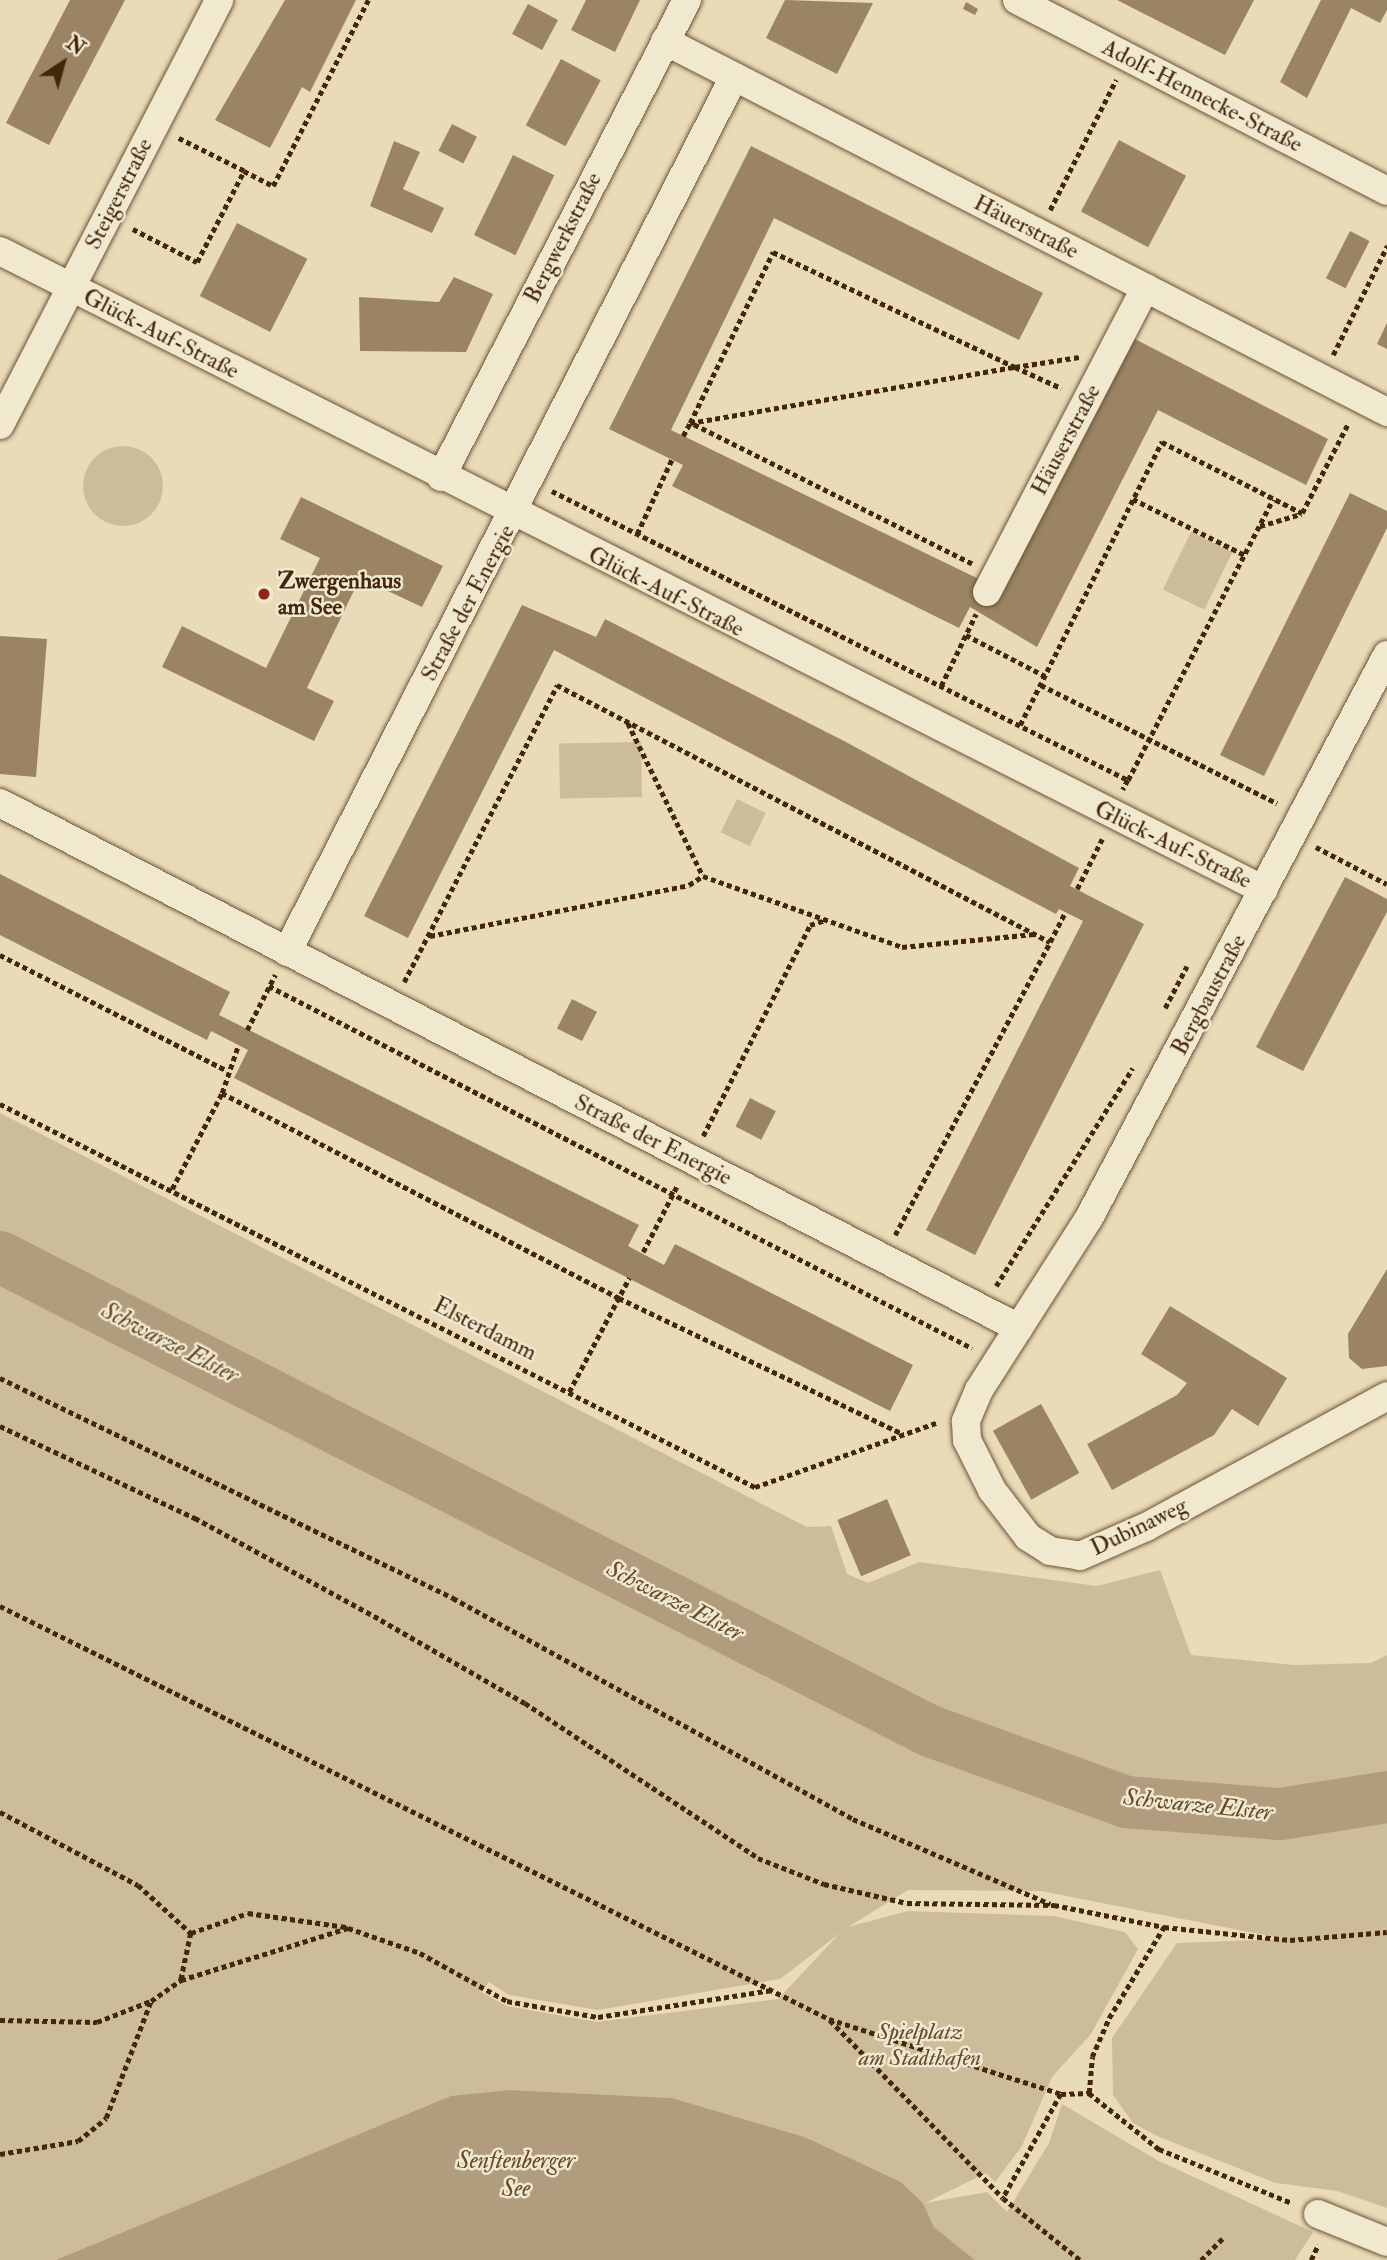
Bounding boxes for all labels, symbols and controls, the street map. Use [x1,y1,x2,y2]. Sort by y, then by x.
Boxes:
north arrow [28,28,98,98]
text: N [61,31,89,61]
street label: Adolf-Hennecke-Straße [1097,34,1307,158]
street label: Steigerstraße [79,134,159,254]
street label: Bergwerkstraße [518,168,608,308]
street label: Häuerstraße [969,189,1083,265]
street label: Glück-Auf-Straße [79,283,243,385]
street label: Häuserstraße [1025,380,1107,500]
street label: Straße der Energie [415,520,521,686]
street label: Glück-Auf-Straße [584,541,748,643]
place label: Zwergenhaus am See [278,567,401,621]
marker: Zwergenhaus am See [256,586,272,602]
street label: Glück-Auf-Straße [1090,795,1256,895]
street label: Bergbaustraße [1166,930,1252,1060]
street label: Straße der Energie [570,1088,736,1192]
street label: Elsterdamm [429,1291,541,1367]
water label: Schwarze Elster [97,1296,243,1390]
street label: Dubinaweg [1086,1492,1192,1562]
water label: Schwarze Elster [602,1554,748,1648]
water label: Schwarze Elster [1122,1783,1274,1827]
park label: Spielplatz am Stadthafen [859,2018,981,2072]
water label: Senftenberger See [457,2147,575,2203]

